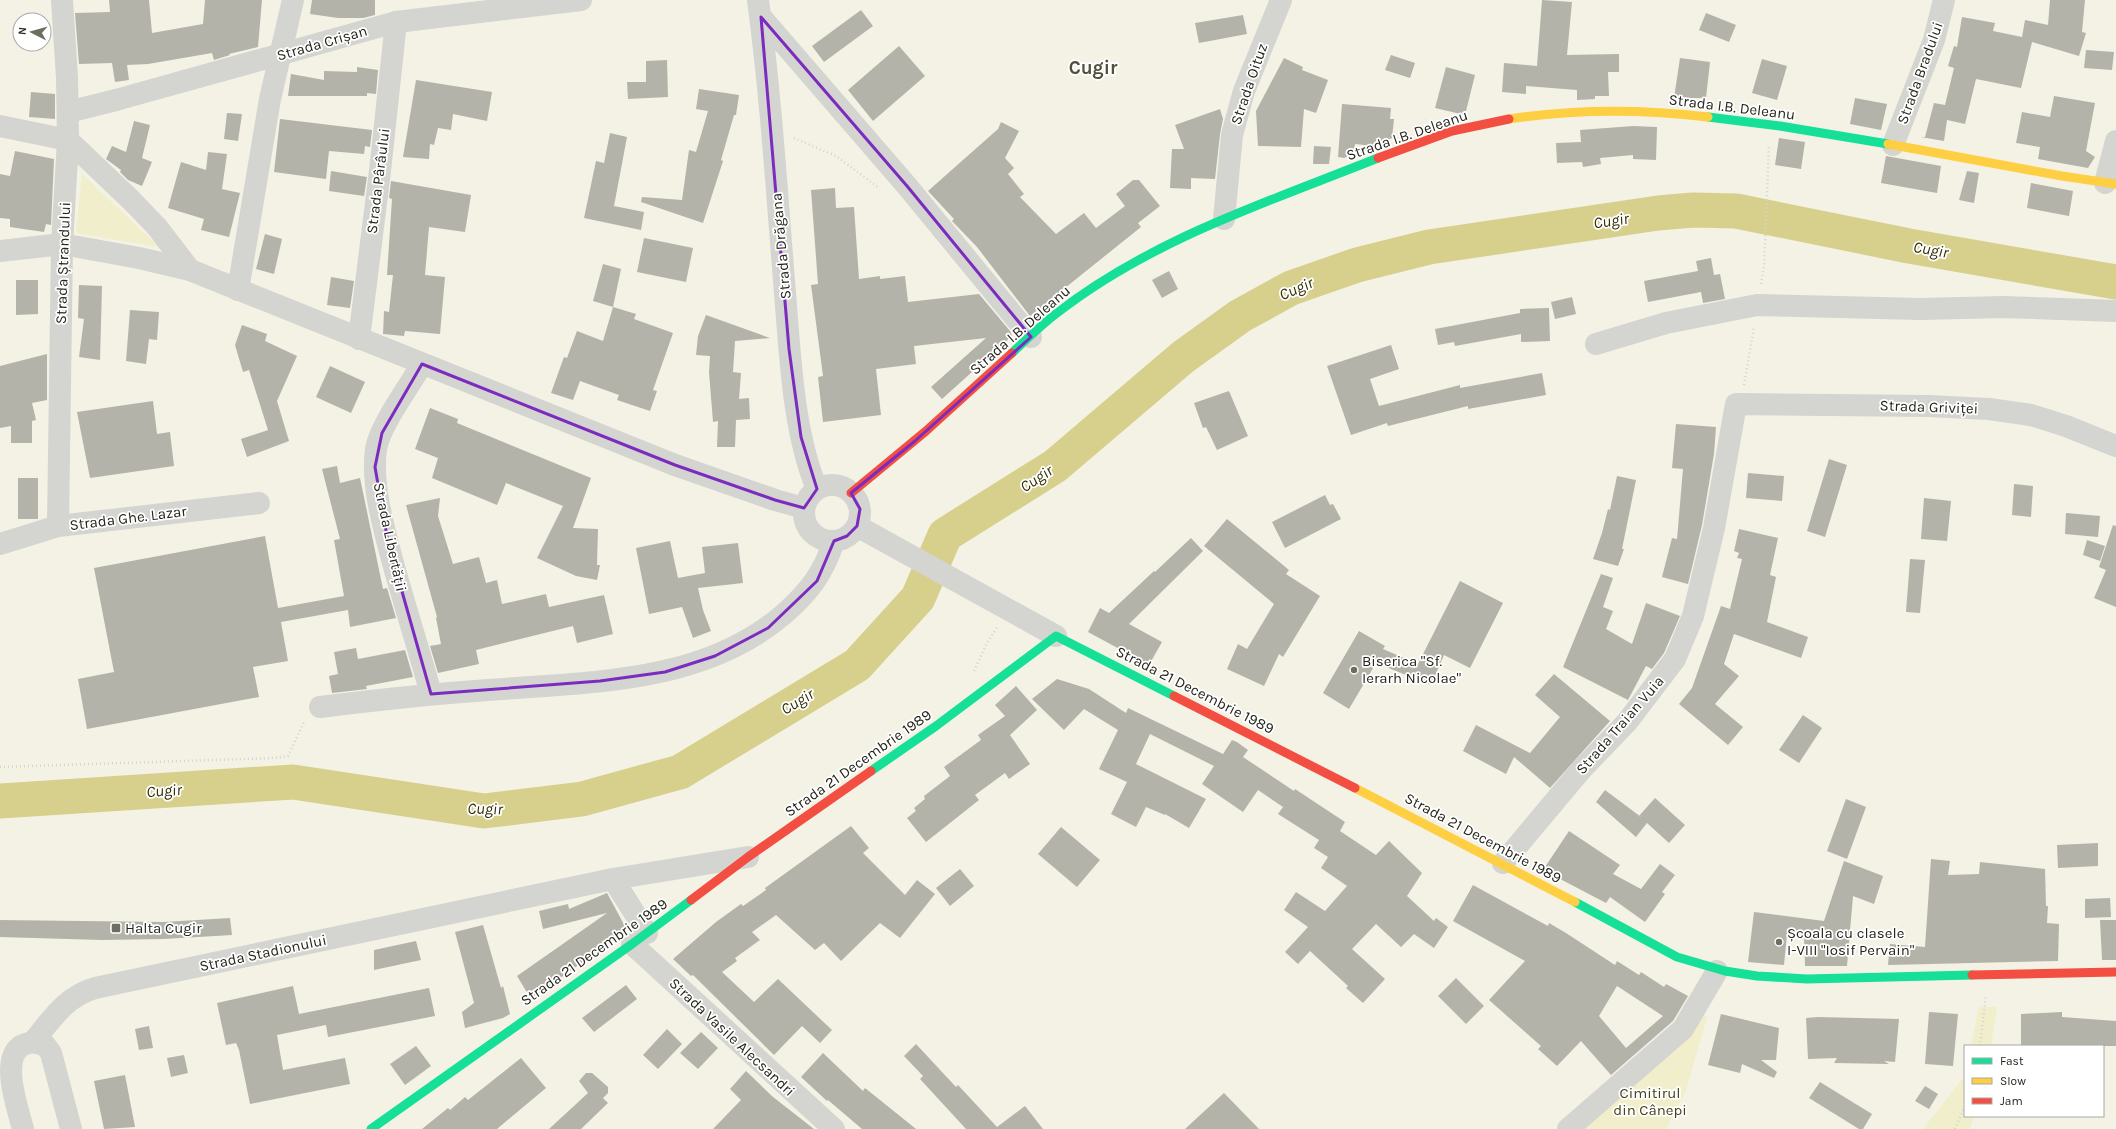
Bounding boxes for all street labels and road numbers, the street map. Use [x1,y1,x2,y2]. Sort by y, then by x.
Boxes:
street label: Strada Bradului [1893,19,1947,127]
street label: Strada Crișan [275,21,369,65]
street label: Strada Oituz [1227,41,1271,127]
street label: Strada I.B. Deleanu [1668,90,1796,124]
street label: Strada I.B. Deleanu [1344,106,1470,164]
street label: Strada Pârâului [363,127,393,235]
street label: Strada Drăgana [767,192,795,300]
street label: Strada Ștrandului [52,202,74,324]
street label: Strada I.B. Deleanu [966,281,1074,379]
street label: Strada Griviței [1879,396,1979,418]
street label: Strada Libertății [370,481,410,593]
street label: Strada Ghe. Lazar [68,502,188,534]
street label: Strada 21 Decembrie 1989 [1113,642,1277,738]
street label: Strada Traian Vuia [1572,672,1668,778]
street label: Strada 21 Decembrie 1989 [781,705,935,821]
street label: Strada 21 Decembrie 1989 [1402,789,1564,887]
street label: Strada 21 Decembrie 1989 [517,894,671,1010]
street label: Strada Stadionului [198,931,328,975]
street label: Strada Vasile Alecsandri [665,974,799,1100]

